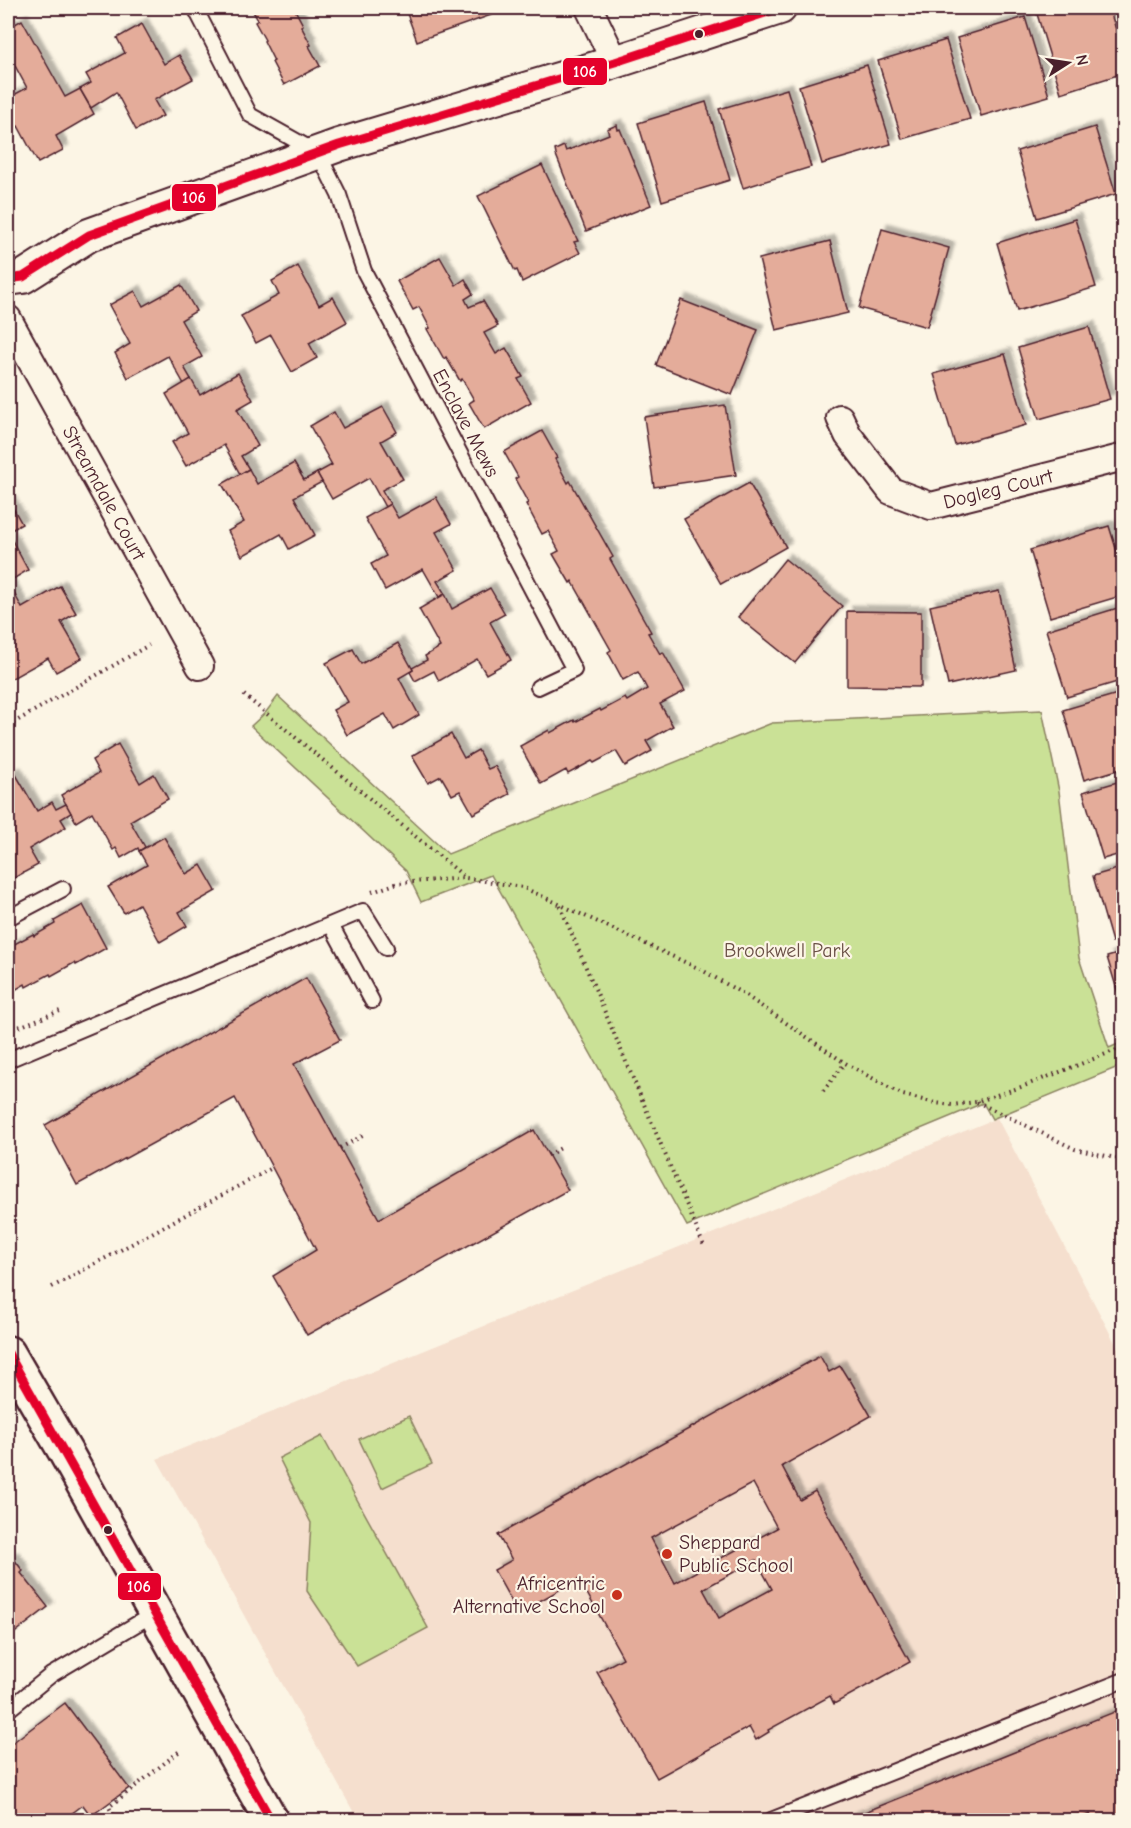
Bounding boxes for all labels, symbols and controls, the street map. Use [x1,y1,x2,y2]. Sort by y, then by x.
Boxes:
unlabelled marker [693,28,705,40]
north arrow [1038,33,1098,93]
text: N [1072,53,1092,67]
line badge: 106 [562,57,608,86]
text: 106 [573,63,597,81]
line badge: 106 [171,183,217,212]
text: 106 [182,189,206,207]
street label: Enclave Mews [428,365,504,481]
street label: Streamdale Court [58,422,151,565]
street label: Dogleg Court [941,464,1056,514]
park label: Brookwell Park [724,939,850,962]
unlabelled marker [102,1524,114,1536]
place label: Sheppard Public School [679,1531,793,1577]
marker: Sheppard Public School [660,1547,674,1561]
line badge: 106 [117,1572,162,1601]
place label: Africentric Alternative School [453,1572,605,1618]
text: 106 [127,1578,151,1596]
marker: Africentric Alternative School [610,1588,624,1602]

